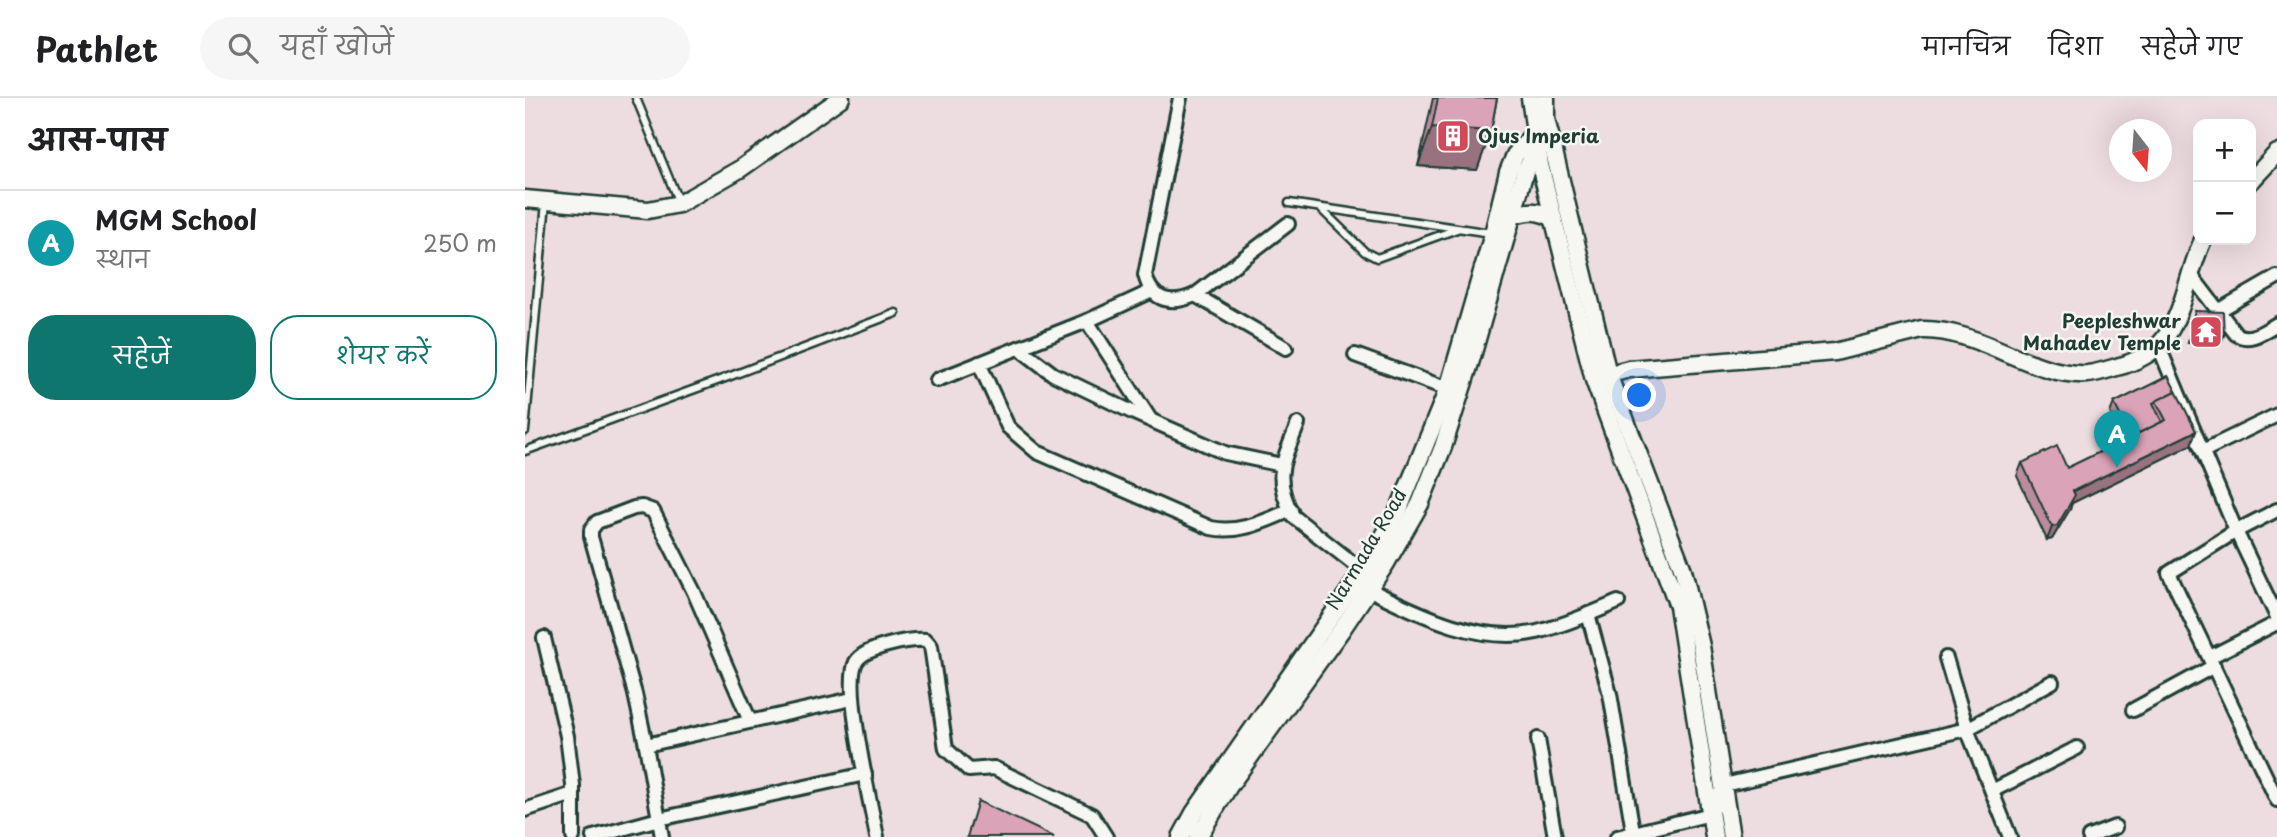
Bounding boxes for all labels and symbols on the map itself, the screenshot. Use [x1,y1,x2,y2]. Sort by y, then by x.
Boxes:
building icon: Ojus Imperia [1434,117,1472,155]
north arrow [2109,119,2172,182]
place label: Ojus Imperia [1478,121,1599,149]
place label: Peepleshwar Mahadev Temple [2023,306,2181,356]
temple icon: Peepleshwar Mahadev Temple [2187,313,2225,351]
your location [1622,378,1656,412]
pin: A [2094,410,2140,468]
street label: Narmada Road [1318,482,1413,615]

